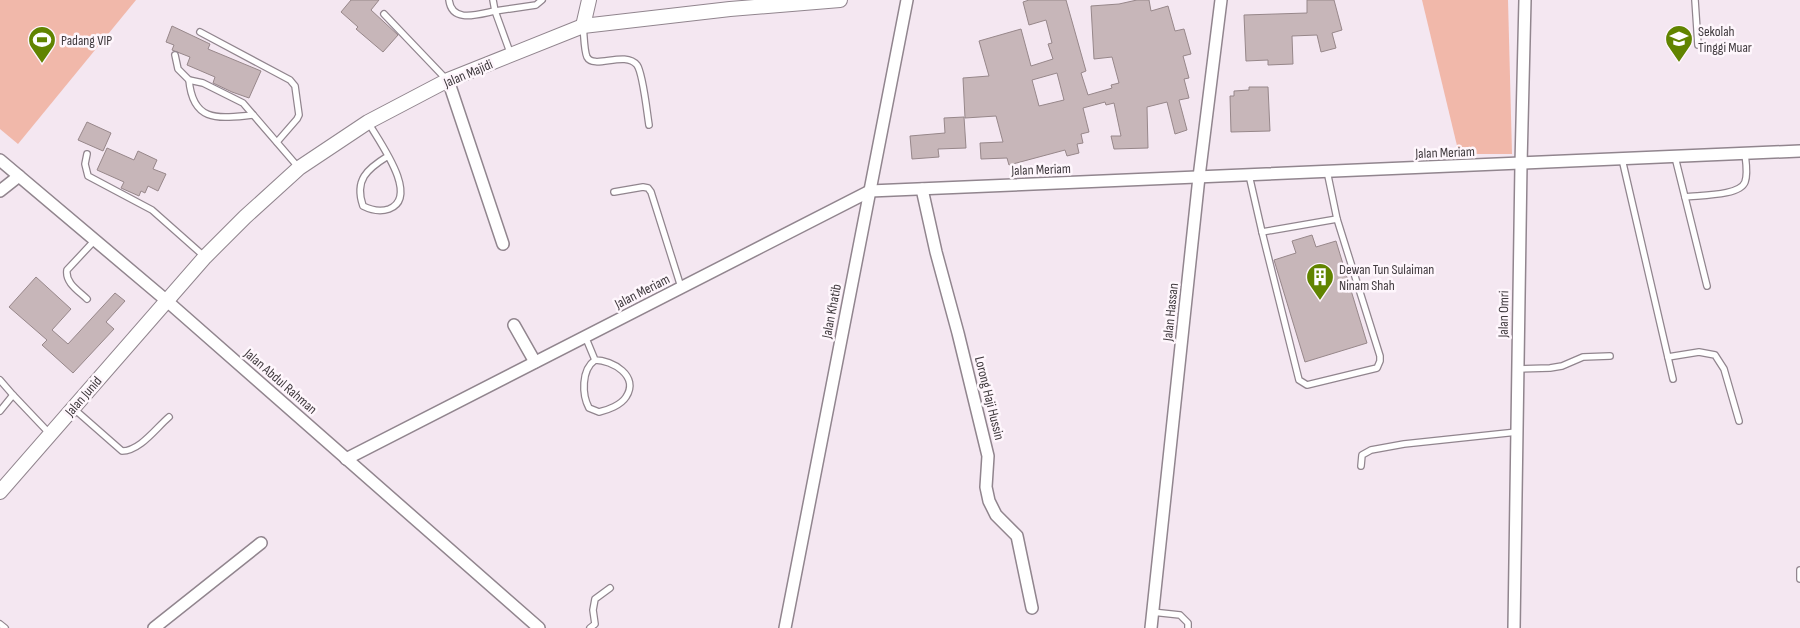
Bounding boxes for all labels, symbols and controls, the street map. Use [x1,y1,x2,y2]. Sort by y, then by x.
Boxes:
place label: Sekolah Tinggi Muar [1698,23,1752,56]
school or university icon: Sekolah Tinggi Muar [1664,24,1694,63]
sports icon: Padang VIP [27,25,57,64]
place label: Padang VIP [61,32,112,49]
street label: Jalan Majidi [440,56,495,92]
street label: Jalan Meriam [1414,143,1475,162]
street label: Jalan Meriam [1010,160,1071,179]
place label: Dewan Tun Sulaiman Ninam Shah [1339,261,1434,294]
building icon: Dewan Tun Sulaiman Ninam Shah [1305,262,1335,301]
street label: Jalan Meriam [611,270,673,313]
street label: Jalan Khatib [818,282,845,341]
street label: Jalan Hassan [1159,282,1182,343]
street label: Jalan Omri [1495,290,1512,339]
street label: Jalan Abdul Rahman [240,344,321,418]
street label: Lorong Haji Hussin [971,355,1008,442]
street label: Jalan Junid [61,373,106,421]

